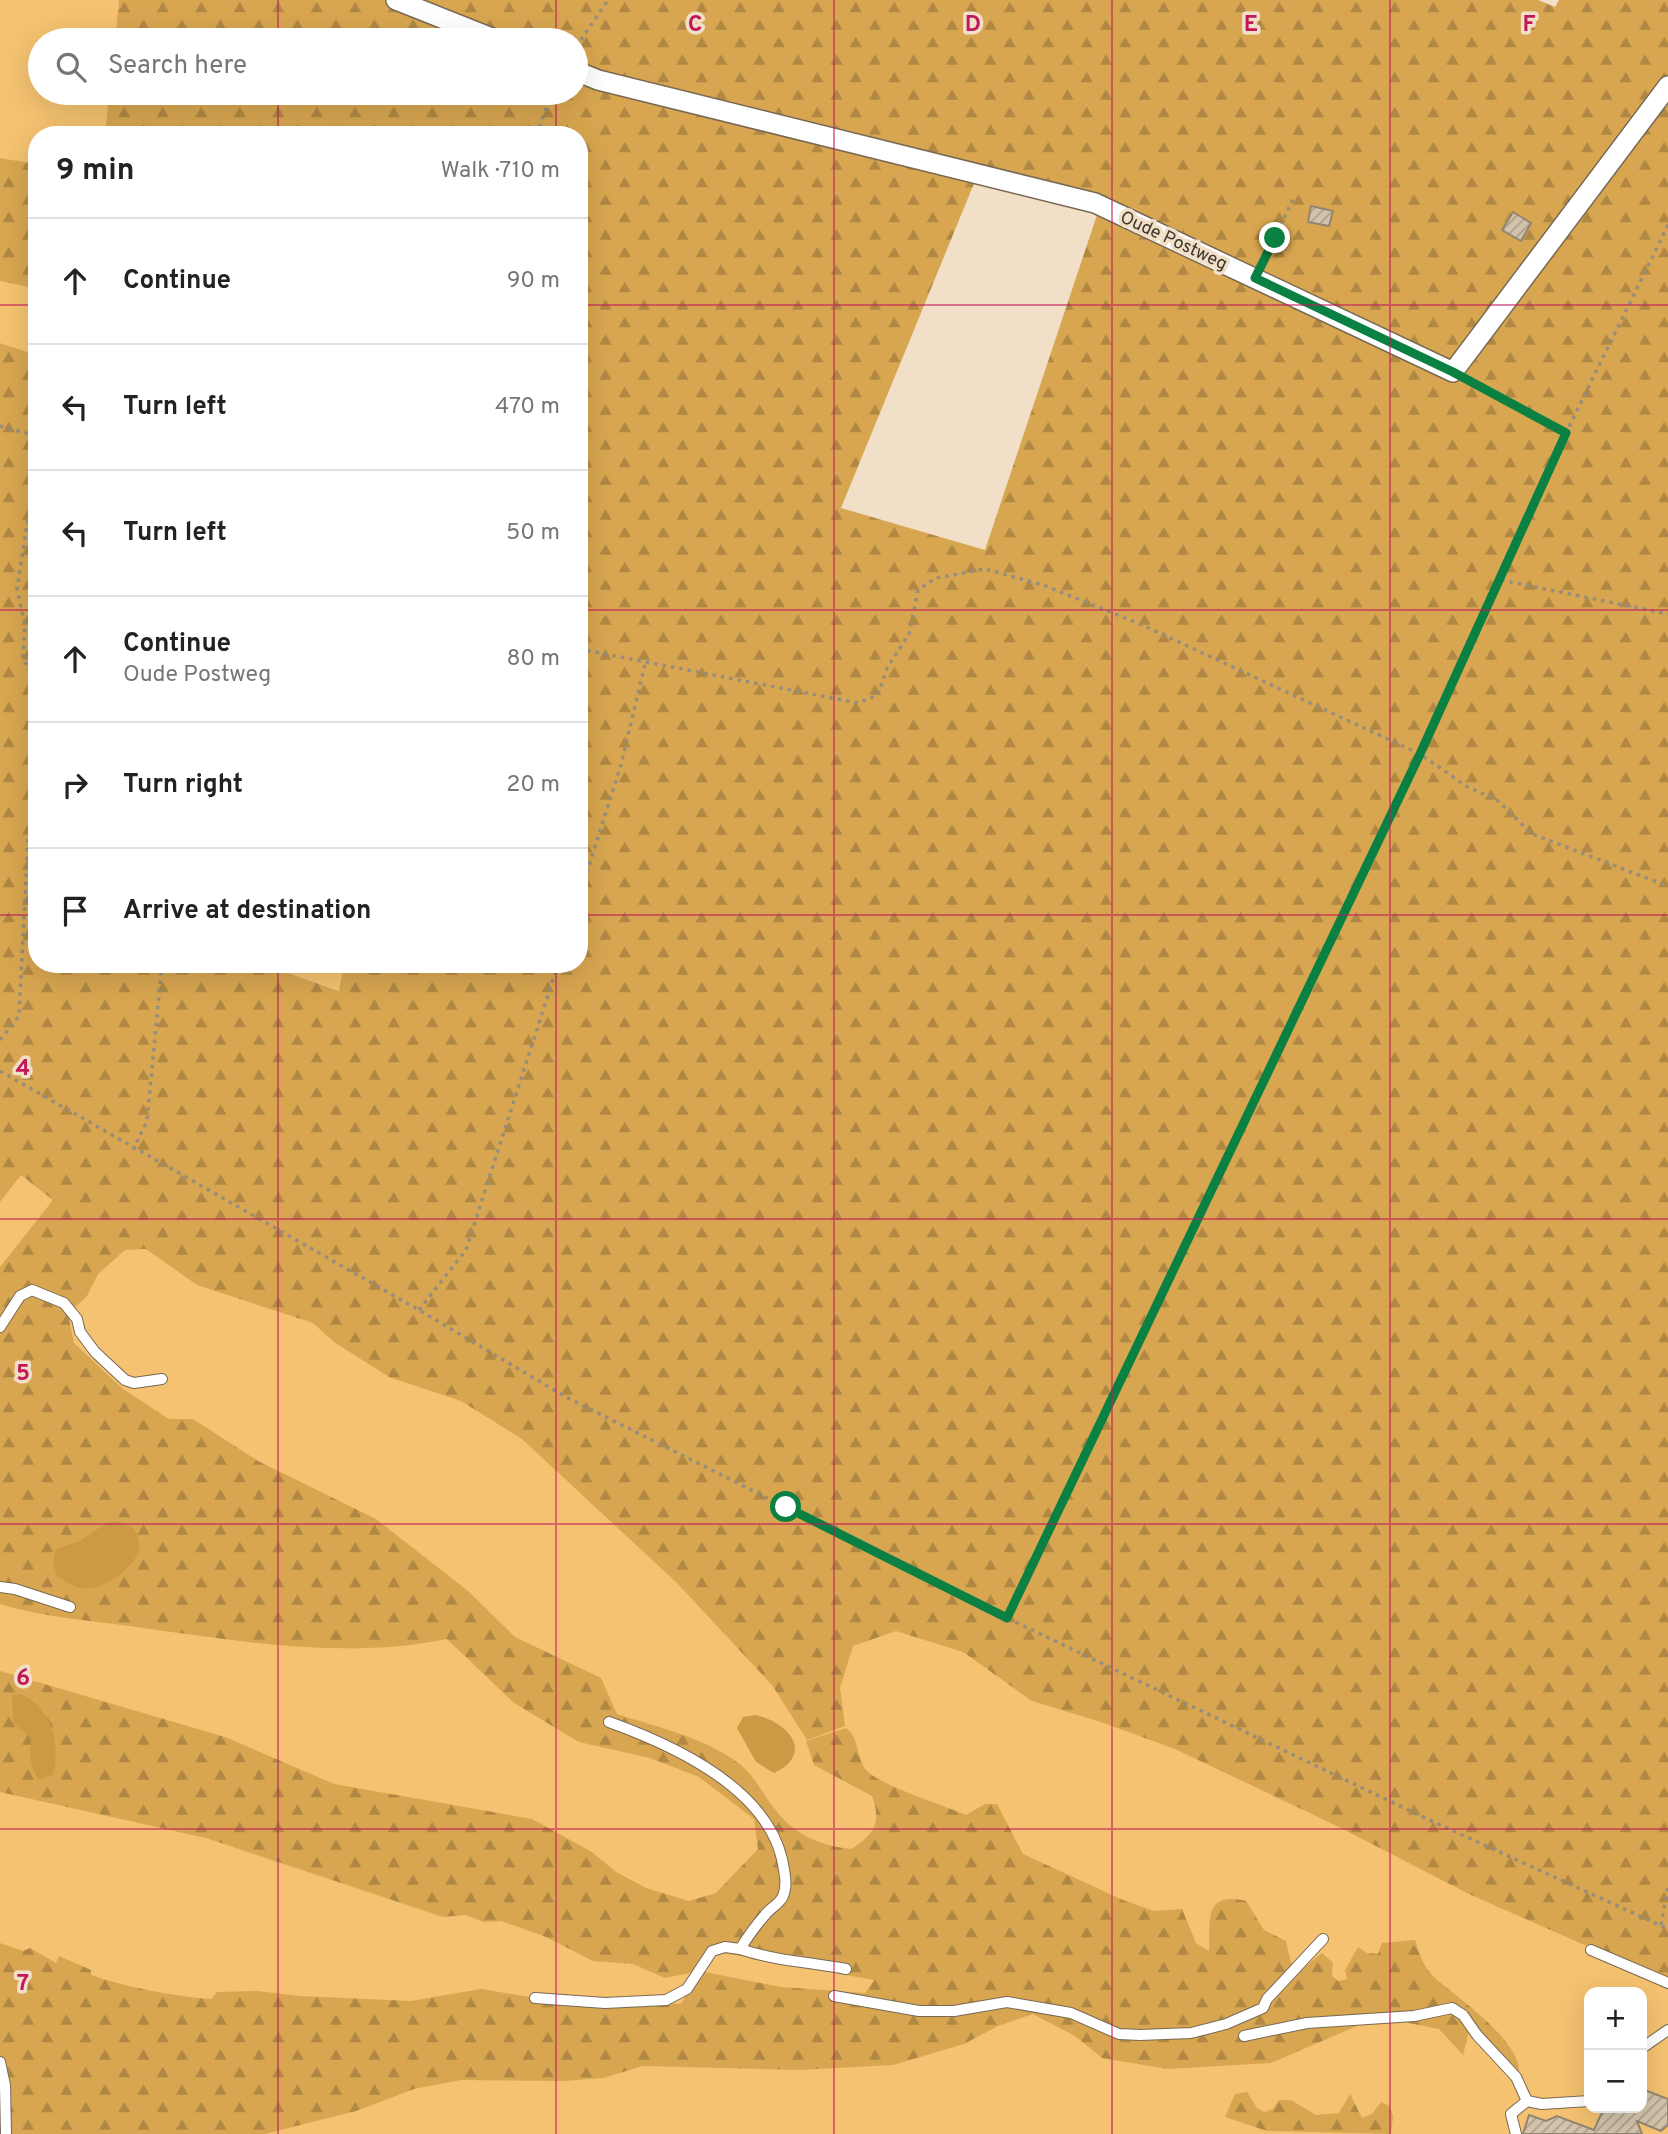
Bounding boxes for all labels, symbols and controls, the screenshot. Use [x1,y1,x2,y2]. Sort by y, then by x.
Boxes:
text: C [688,11,702,40]
text: D [965,11,981,40]
text: E [1244,11,1258,40]
text: F [1522,11,1536,40]
search box [28,28,588,105]
icon: search [52,48,90,86]
text: Search here [108,50,247,83]
text: 9 min [56,153,134,190]
text: Walk · 710 m [440,157,560,186]
street label: Oude Postweg [1116,206,1231,276]
route end [1259,222,1290,253]
icon: ahead [56,262,94,300]
text: Continue [123,265,231,298]
text: 90 m [507,267,560,296]
icon: left [56,388,94,426]
text: Turn left [123,391,227,424]
text: 470 m [495,393,560,422]
icon: left [56,514,94,552]
text: Turn left [123,517,227,550]
text: 50 m [506,519,560,548]
text: Continue [123,628,231,661]
icon: ahead [56,640,94,678]
text: 80 m [507,645,560,674]
text: Oude Postweg [123,661,271,690]
icon: right [56,766,94,804]
text: Turn right [123,769,243,802]
text: 20 m [506,771,560,800]
icon: arrive [56,892,94,930]
text: Arrive at destination [123,895,371,928]
text: 4 [16,1055,30,1084]
text: 5 [16,1360,30,1389]
route start [770,1491,801,1522]
text: 6 [16,1665,30,1694]
text: 7 [17,1970,29,1999]
map controls [1584,1987,1647,2113]
button: + [1584,1987,1647,2050]
button: − [1584,2050,1647,2113]

